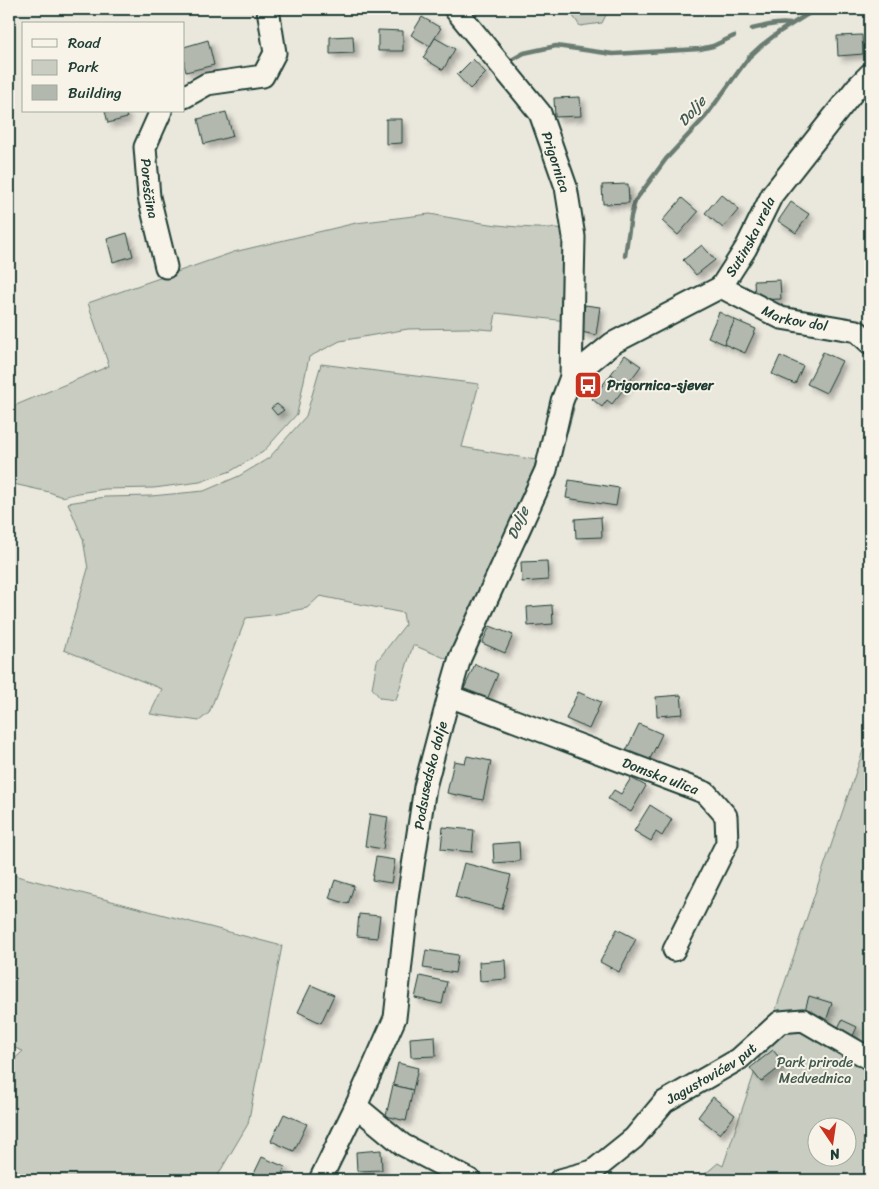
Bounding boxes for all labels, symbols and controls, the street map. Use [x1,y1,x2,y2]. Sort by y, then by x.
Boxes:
legend [22,22,185,112]
text: Road [68,30,101,56]
text: Park [68,54,99,80]
text: Building [68,80,122,106]
water label: Dolje [671,89,714,132]
street label: Prigornica [534,128,577,196]
street label: Poreščina [133,157,166,221]
street label: Sutinska vrela [719,191,783,282]
street label: Markov dol [757,298,830,339]
bus stop icon: Prigornica-sjever [573,370,603,400]
place label: Prigornica-sjever [607,373,715,398]
water label: Dolje [499,501,537,543]
street label: Podsusedsko dolje [407,718,455,831]
street label: Domska ulica [618,750,703,802]
street label: Jagustovićev put [660,1036,763,1112]
park label: Park prirode Medvednica [777,1050,853,1091]
north arrow [806,1116,856,1166]
text: N [827,1141,843,1168]

